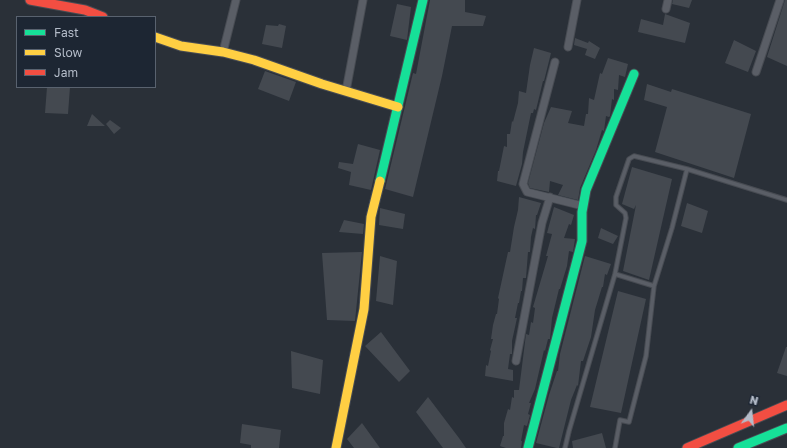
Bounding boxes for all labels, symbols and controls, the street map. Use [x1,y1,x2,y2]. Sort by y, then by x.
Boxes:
legend [16,16,156,88]
text: Fast [54,25,79,40]
text: Slow [54,45,82,60]
text: Jam [54,65,78,80]
north arrow [731,392,771,432]
text: N [749,393,760,407]

